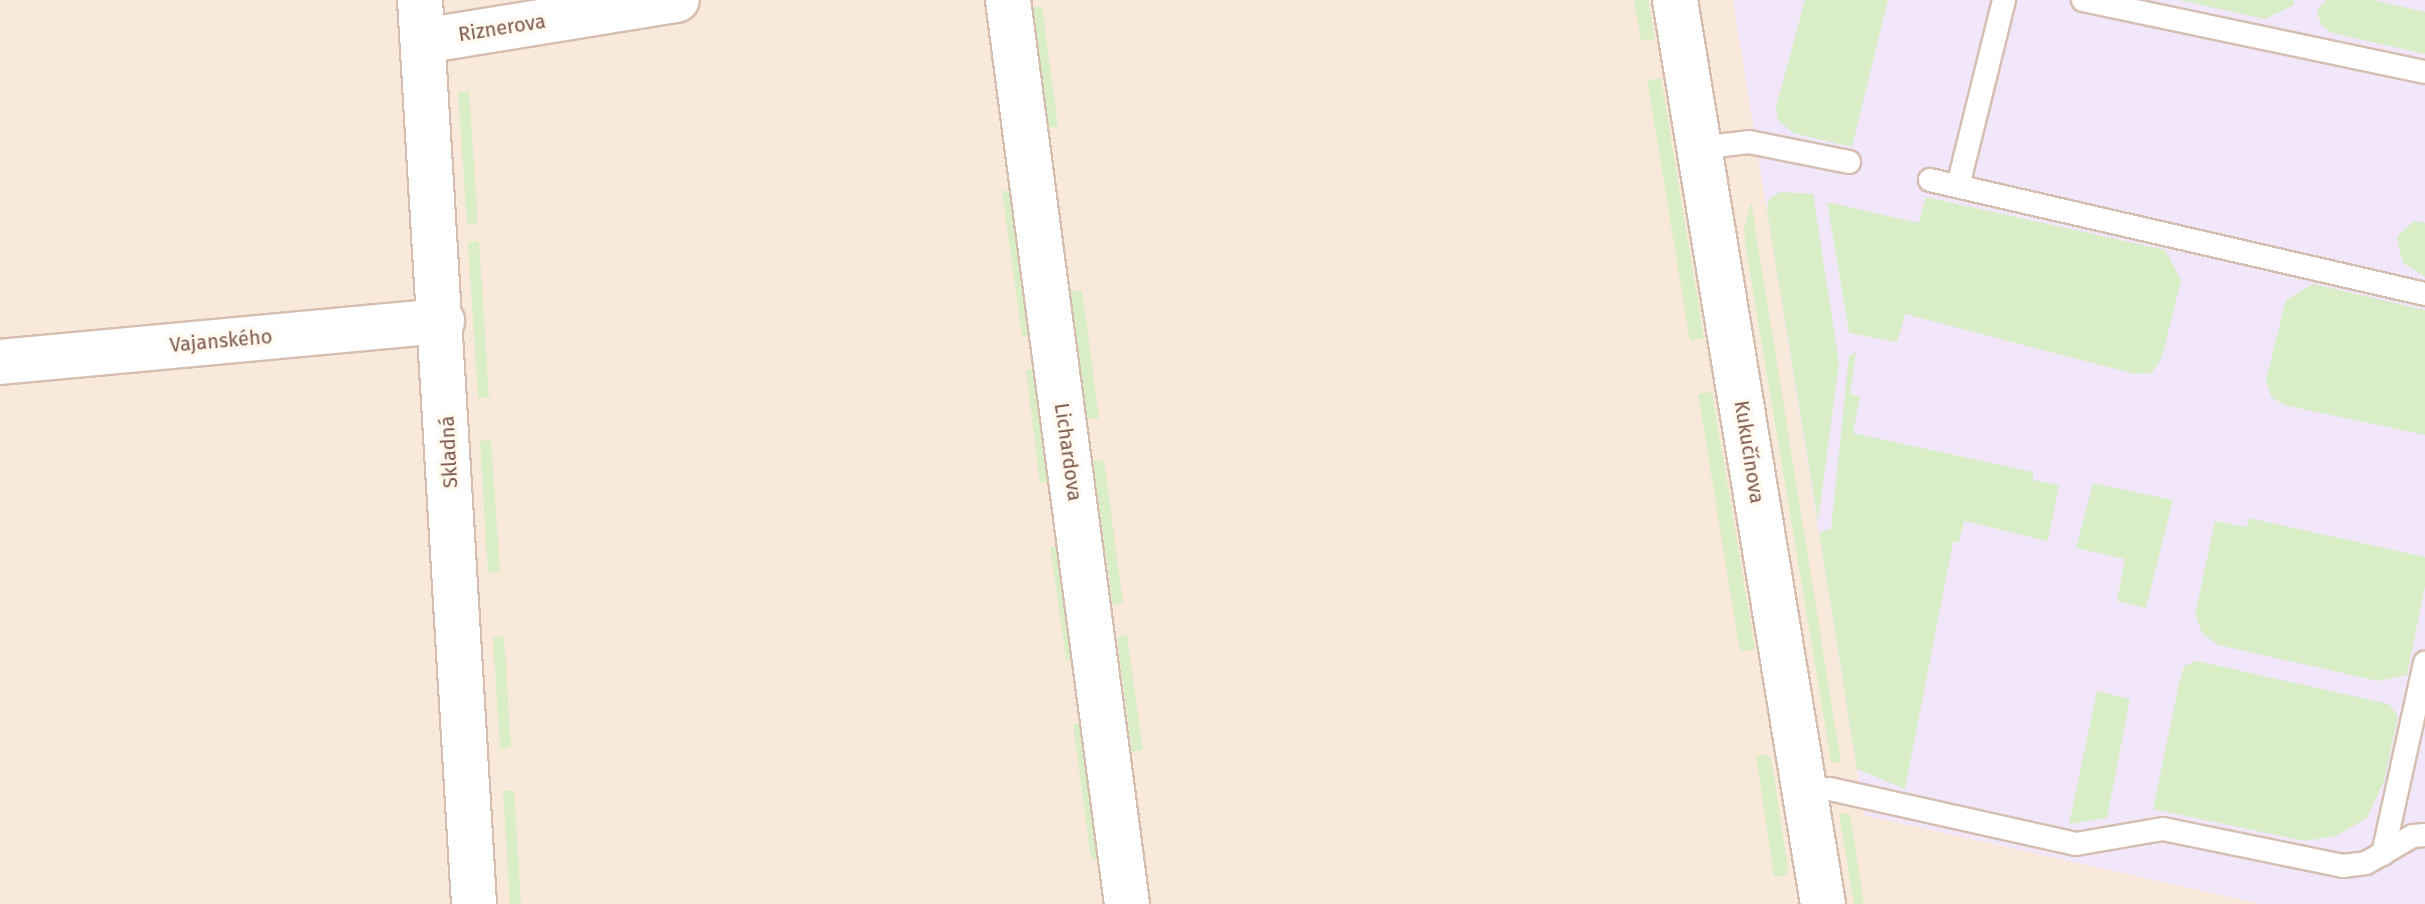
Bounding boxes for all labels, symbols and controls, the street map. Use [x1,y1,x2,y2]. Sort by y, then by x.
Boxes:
street label: Riznerova [457,9,547,47]
street label: Vajanského [169,325,273,357]
street label: Kukučínova [1729,399,1769,505]
street label: Lichardova [1049,401,1087,503]
street label: Skladná [435,415,463,489]

